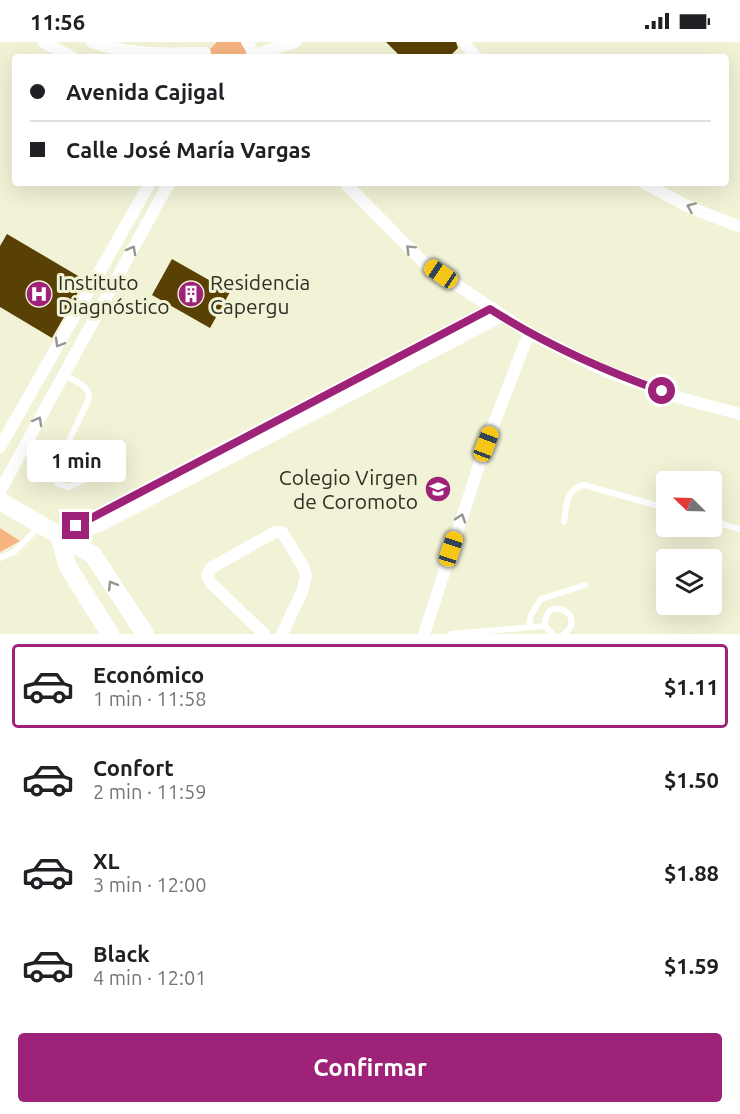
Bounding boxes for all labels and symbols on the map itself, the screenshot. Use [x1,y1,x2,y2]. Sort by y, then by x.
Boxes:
one-way arrow [687,202,698,214]
one-way arrow [125,246,136,256]
one-way arrow [406,246,417,256]
car [421,256,461,292]
place label: Instituto Diagnóstico [58,270,170,318]
place label: Residencia Capergu [210,270,310,318]
hospital icon: Instituto Diagnóstico [24,279,54,309]
building icon: Residencia Capergu [176,279,206,309]
one-way arrow [55,337,66,347]
route start [648,377,675,404]
one-way arrow [31,417,42,427]
car [471,424,501,464]
callout: 1 min [26,439,125,481]
place label: Colegio Virgen de Coromoto [279,465,418,513]
north arrow [656,471,722,537]
school or university icon: Colegio Virgen de Coromoto [423,474,453,504]
route end [62,512,89,539]
one-way arrow [454,513,467,524]
car [437,529,465,569]
one-way arrow [108,581,120,591]

